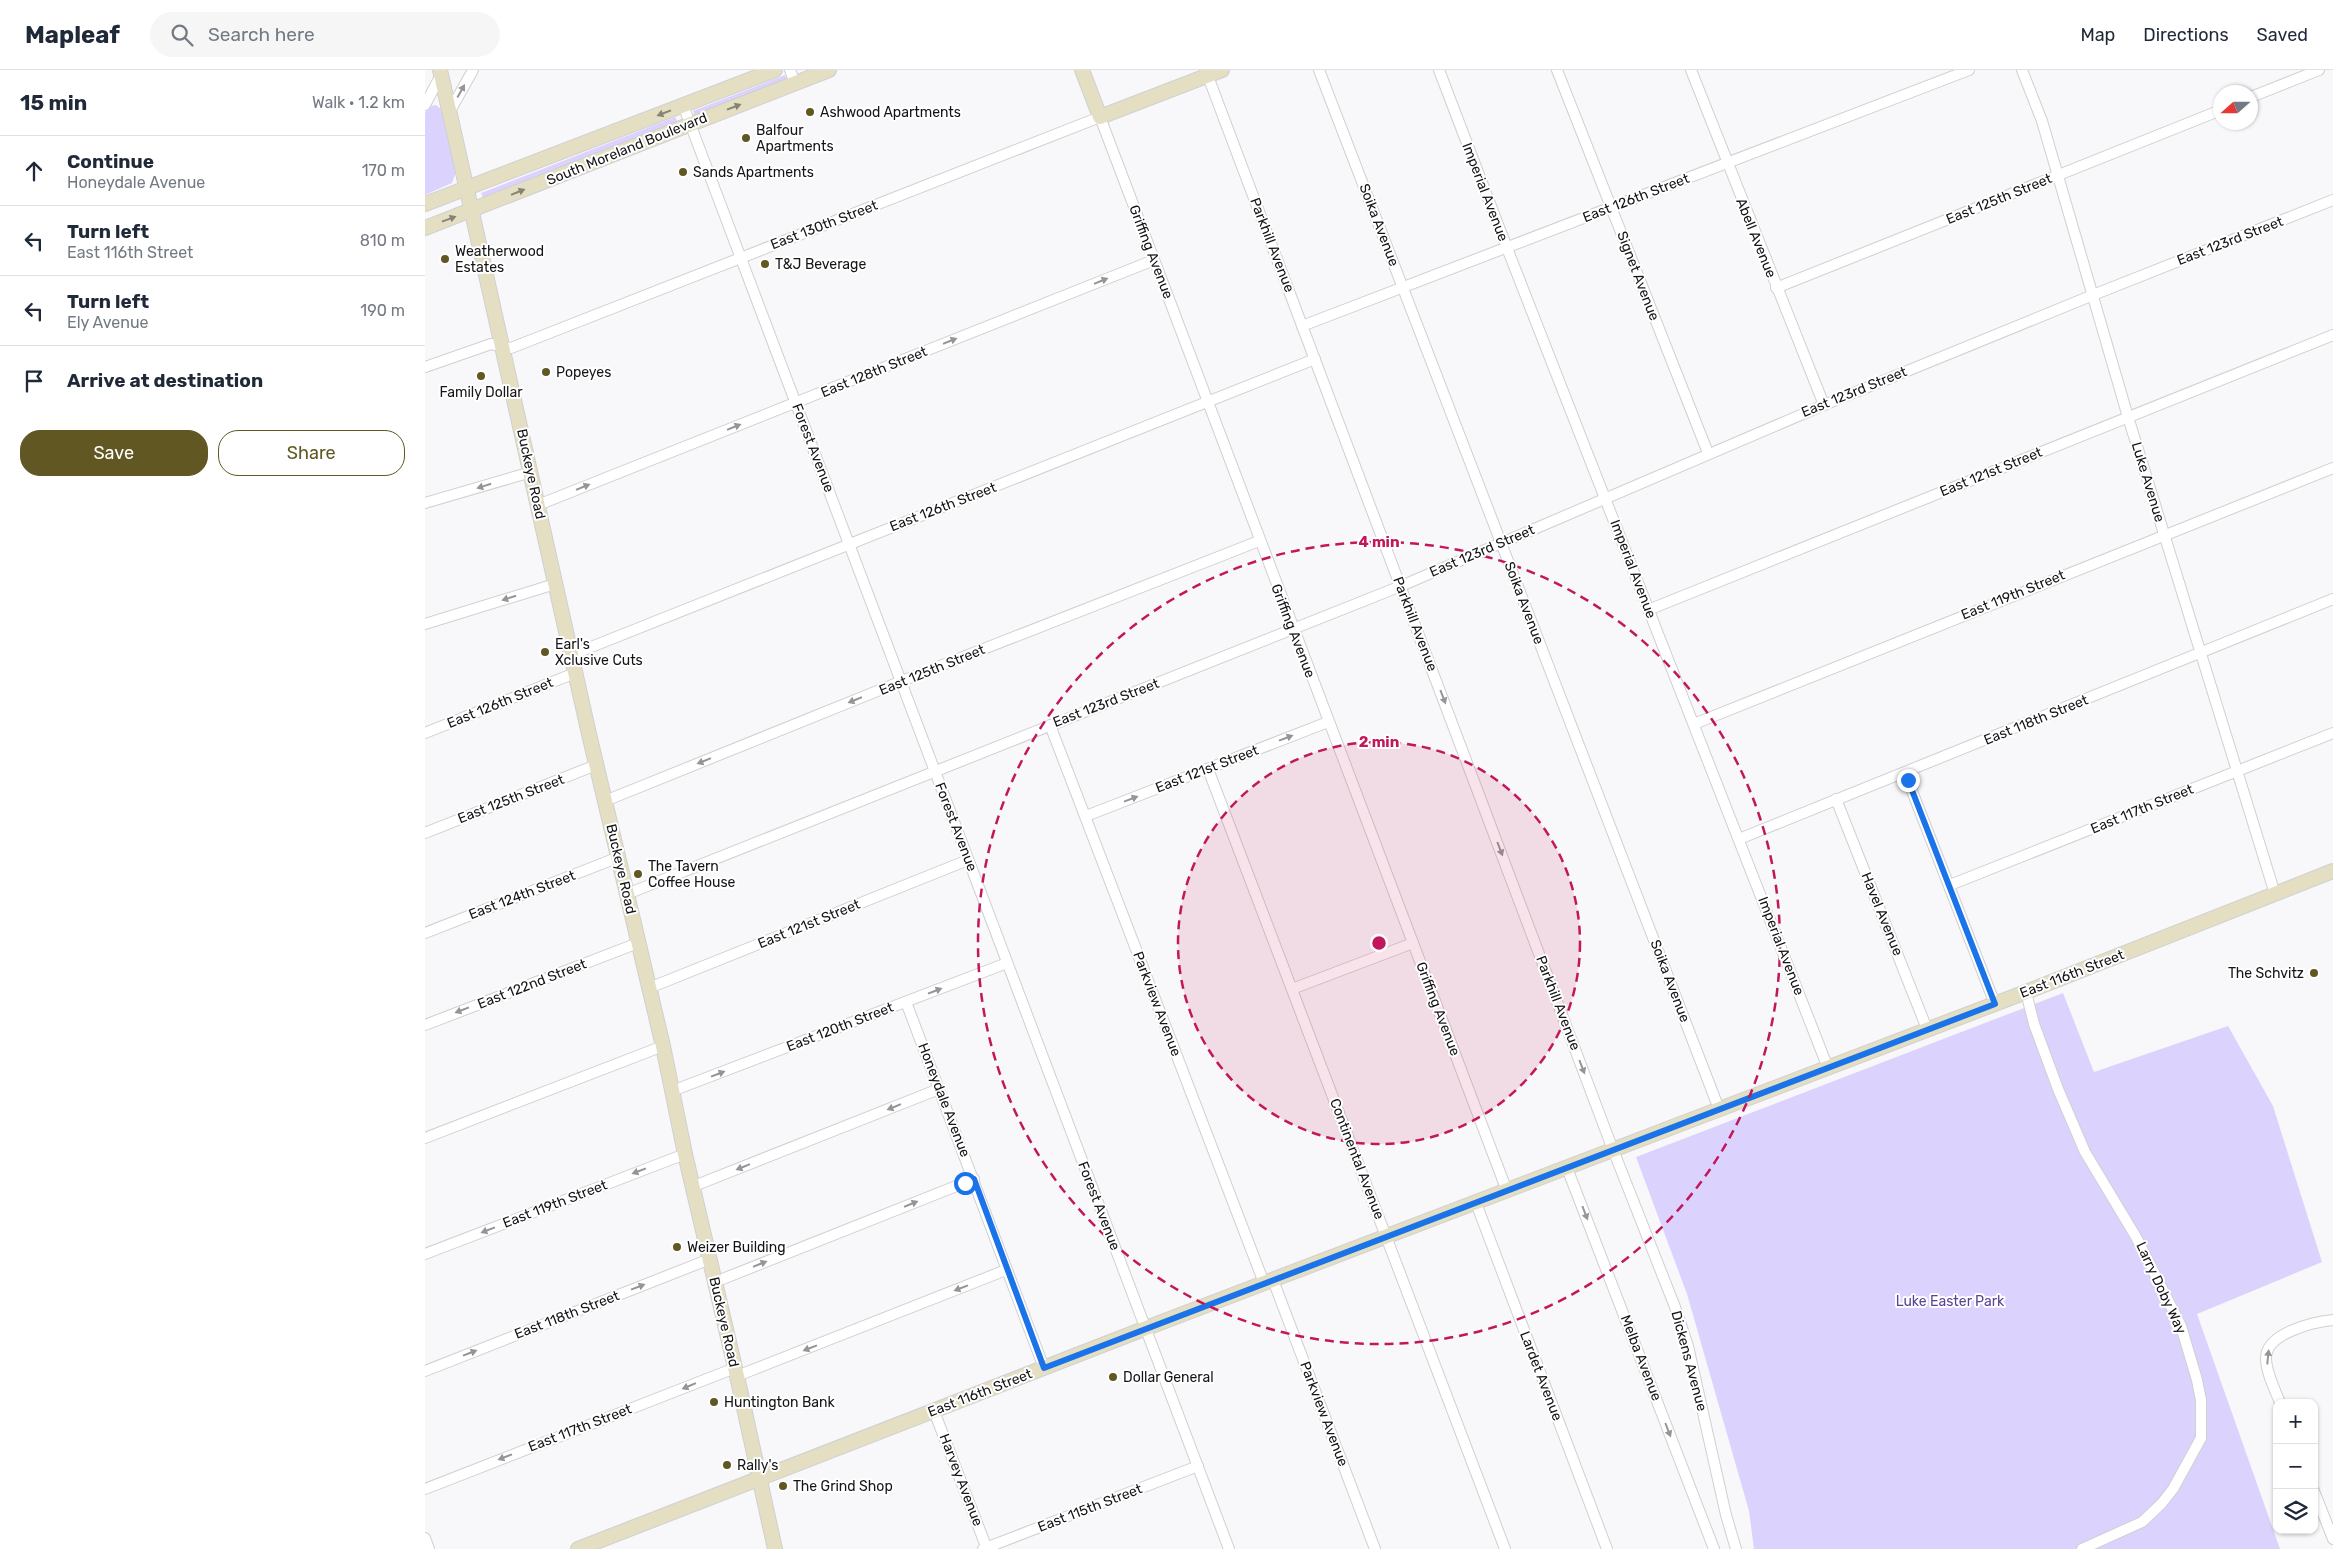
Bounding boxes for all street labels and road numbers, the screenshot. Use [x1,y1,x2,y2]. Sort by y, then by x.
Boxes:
street label: South Moreland Boulevard [544,109,710,189]
street label: Imperial Avenue [1458,140,1512,244]
street label: East 126th Street [1580,170,1692,226]
street label: East 125th Street [1944,170,2055,228]
street label: Soika Avenue [1355,181,1403,269]
street label: Parkhill Avenue [1246,195,1298,295]
street label: Abell Avenue [1732,196,1780,280]
street label: East 130th Street [768,197,880,253]
street label: Griffing Avenue [1125,203,1177,301]
street label: East 123rd Street [2175,213,2286,269]
street label: Signet Avenue [1613,229,1663,323]
street label: East 128th Street [818,343,930,401]
street label: East 123rd Street [1799,363,1910,421]
street label: Forest Avenue [788,401,838,495]
street label: Buckeye Road [513,427,549,521]
street label: Luke Avenue [2128,440,2168,524]
street label: East 121st Street [1937,444,2045,500]
street label: East 126th Street [887,479,999,535]
street label: Imperial Avenue [1606,517,1660,621]
street label: East 123rd Street [1427,521,1537,581]
street label: Soika Avenue [1500,559,1548,647]
street label: East 119th Street [1959,566,2068,624]
street label: Parkhill Avenue [1389,574,1441,674]
street label: Griffing Avenue [1267,582,1319,680]
street label: East 125th Street [877,641,988,699]
street label: East 126th Street [445,674,556,732]
street label: East 123rd Street [1051,675,1162,731]
street label: East 118th Street [1981,691,2091,749]
street label: East 121st Street [1153,741,1261,796]
street label: East 125th Street [455,771,567,827]
street label: Forest Avenue [931,780,981,874]
street label: East 117th Street [2088,780,2196,837]
street label: Buckeye Road [602,822,640,916]
street label: East 124th Street [466,867,578,923]
street label: Havel Avenue [1858,870,1907,958]
street label: Imperial Avenue [1754,894,1808,998]
street label: East 121st Street [755,896,863,952]
street label: Soika Avenue [1646,937,1694,1025]
street label: East 116th Street [2017,946,2127,1002]
street label: Parkview Avenue [1129,949,1185,1059]
street label: Parkhill Avenue [1532,953,1584,1053]
street label: East 122nd Street [475,955,589,1013]
street label: Griffing Avenue [1412,960,1464,1058]
street label: East 120th Street [784,999,896,1055]
street label: Honeydale Avenue [914,1040,974,1160]
street label: Continental Avenue [1326,1096,1388,1222]
street label: Forest Avenue [1074,1159,1124,1253]
street label: East 119th Street [500,1176,610,1232]
street label: Larry Doby Way [2132,1239,2190,1337]
street label: Buckeye Road [705,1275,743,1369]
street label: East 118th Street [512,1287,622,1343]
street label: Dickens Avenue [1667,1309,1711,1413]
street label: Melba Avenue [1617,1313,1665,1403]
street label: Lardet Avenue [1516,1329,1566,1423]
street label: Parkview Avenue [1296,1359,1352,1469]
street label: East 116th Street [925,1365,1035,1421]
street label: East 117th Street [526,1400,635,1456]
street label: Harvey Avenue [936,1431,986,1529]
street label: East 115th Street [1035,1480,1145,1536]

